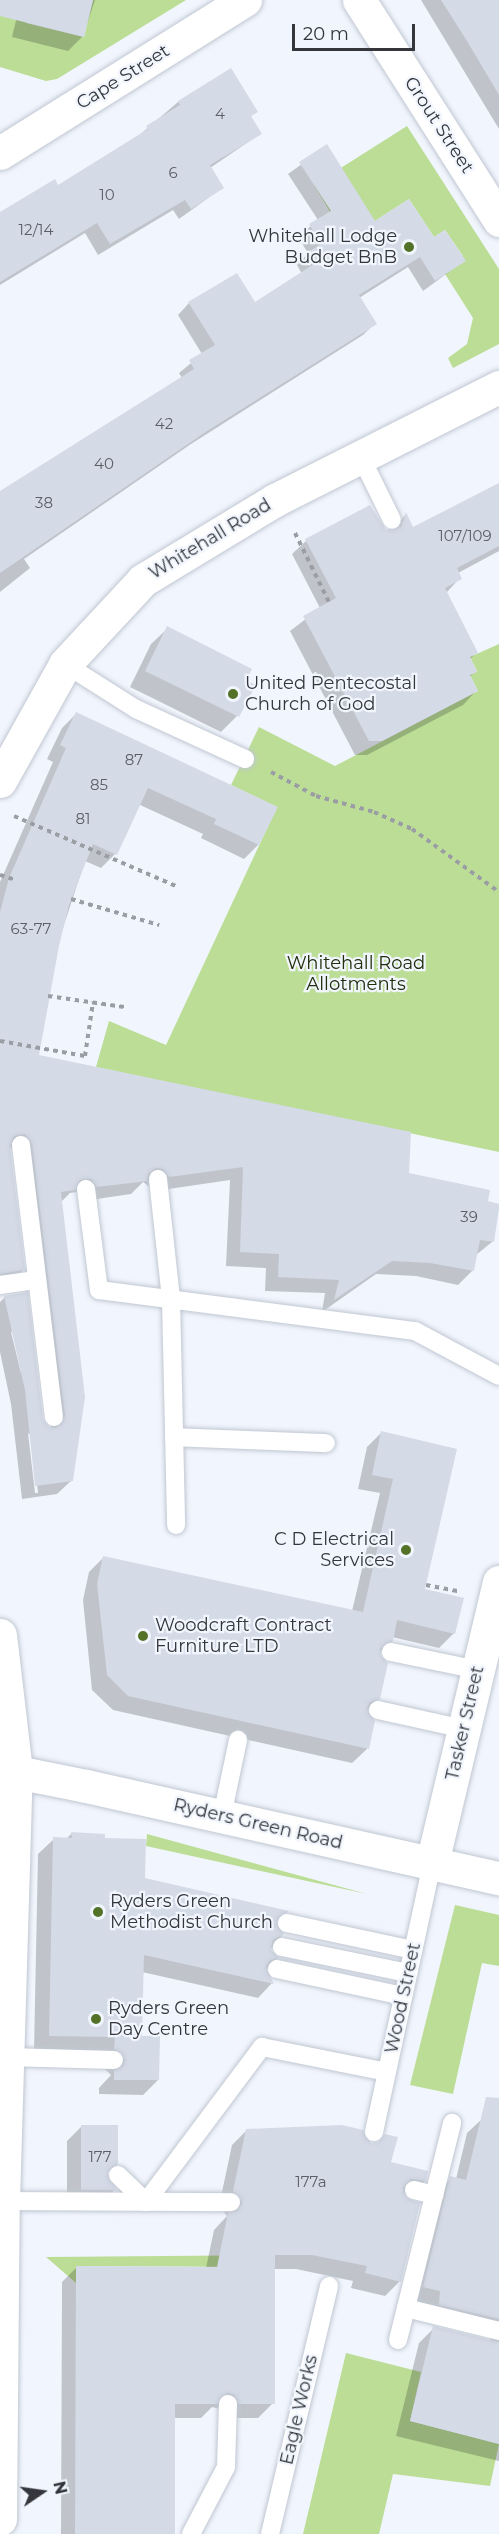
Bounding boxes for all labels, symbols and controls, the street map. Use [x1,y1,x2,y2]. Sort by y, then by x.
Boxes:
scale bar [295,12,418,50]
text: 20 m [303,23,349,45]
street label: Cape Street [73,40,173,114]
street label: Grout Street [400,73,478,177]
house number: 4 [215,105,225,123]
house number: 6 [168,164,178,182]
house number: 10 [99,186,115,204]
house number: 12/14 [19,221,53,239]
place label: Whitehall Lodge Budget BnB [248,226,397,268]
marker: Whitehall Lodge Budget BnB [402,240,416,254]
house number: 42 [155,415,173,433]
house number: 40 [94,455,114,473]
house number: 38 [35,494,53,512]
street label: Whitehall Road [145,494,275,584]
house number: 107/109 [438,527,492,545]
place label: United Pentecostal Church of God [245,673,417,716]
marker: United Pentecostal Church of God [226,687,240,701]
house number: 87 [125,751,143,769]
house number: 85 [90,776,108,794]
house number: 81 [76,810,90,828]
house number: 63-77 [11,920,51,938]
park label: Whitehall Road Allotments [287,953,425,996]
house number: 39 [460,1208,478,1226]
place label: C D Electrical Services [274,1529,394,1572]
marker: C D Electrical Services [399,1543,413,1557]
place label: Woodcraft Contract Furniture LTD [155,1615,332,1658]
marker: Woodcraft Contract Furniture LTD [136,1629,150,1643]
street label: Tasker Street [441,1664,489,1782]
street label: Ryders Green Road [171,1794,345,1854]
place label: Ryders Green Methodist Church [110,1891,273,1934]
marker: Ryders Green Methodist Church [91,1905,105,1919]
street label: Wood Street [381,1941,425,2055]
place label: Ryders Green Day Centre [108,1998,229,2040]
marker: Ryders Green Day Centre [89,2012,103,2026]
house number: 177 [88,2148,112,2166]
house number: 177a [295,2173,327,2191]
street label: Eagle Works [276,2353,322,2467]
north arrow [12,2462,72,2522]
text: N [49,2479,71,2496]

